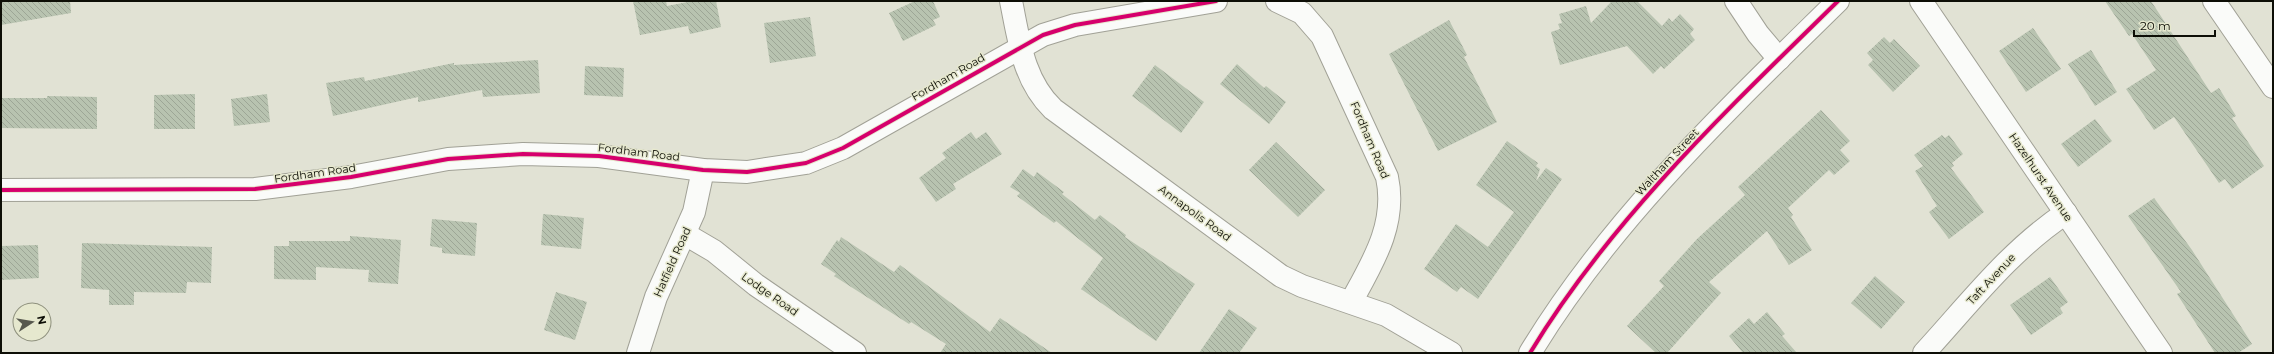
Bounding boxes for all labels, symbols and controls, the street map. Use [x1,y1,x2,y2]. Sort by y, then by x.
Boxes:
scale bar [2134,12,2215,38]
text: 20 m [2140,18,2171,33]
street label: Fordham Road [909,50,987,104]
street label: Fordham Road [1347,99,1393,181]
street label: Waltham Street [1632,125,1702,199]
street label: Hazelhurst Avenue [2006,130,2076,224]
street label: Fordham Road [597,140,681,164]
street label: Fordham Road [273,160,357,186]
street label: Annapolis Road [1156,182,1234,244]
street label: Hatfield Road [650,225,694,299]
street label: Taft Avenue [1964,250,2019,308]
street label: Lodge Road [739,269,801,319]
north arrow [12,302,52,342]
text: N [34,314,50,326]

